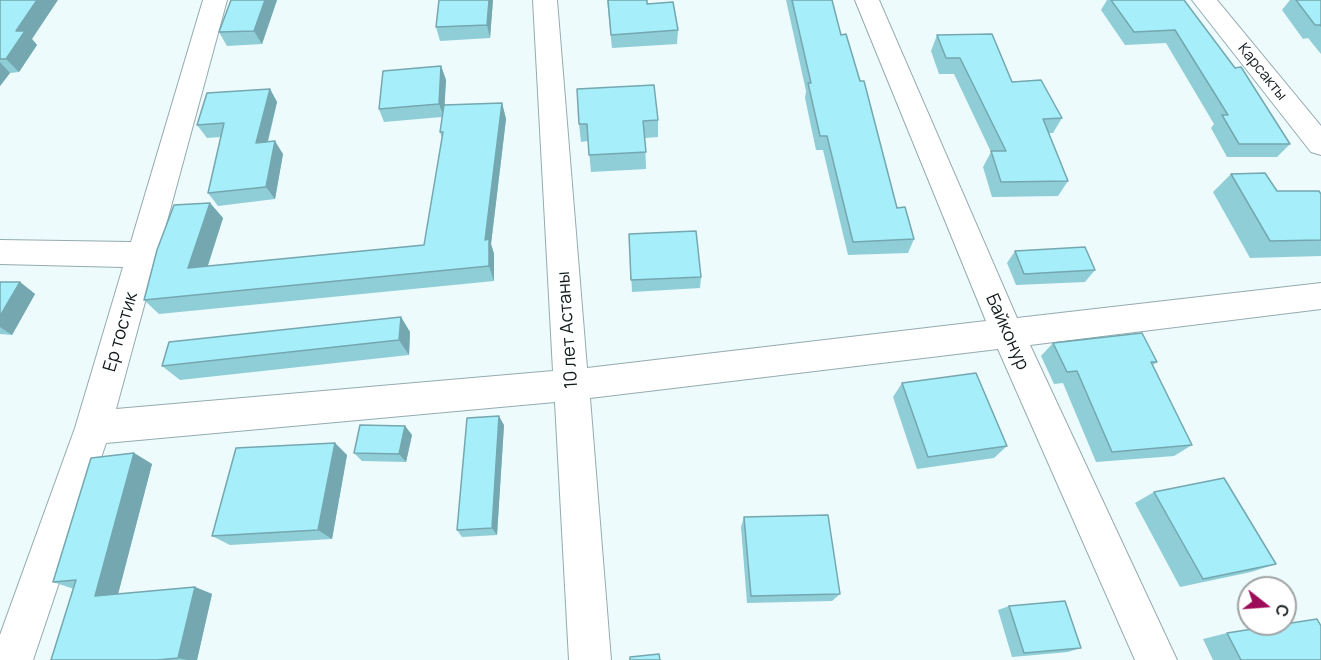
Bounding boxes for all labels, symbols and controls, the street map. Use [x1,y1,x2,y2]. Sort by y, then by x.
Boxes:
street label: Карсакты [1234,40,1290,104]
street label: 10 лет Астаны [553,271,583,389]
street label: Ер тостик [99,290,143,374]
street label: Байконур [981,290,1033,374]
north arrow [1237,576,1297,636]
text: С [1270,602,1295,620]

